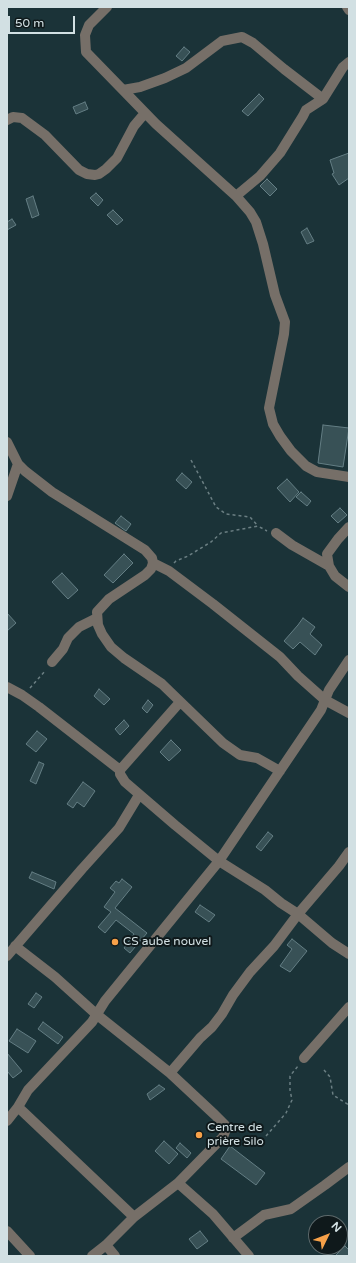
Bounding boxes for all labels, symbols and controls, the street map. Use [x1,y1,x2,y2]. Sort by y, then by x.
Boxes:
scale bar [10,8,77,34]
text: 50 m [15,16,44,30]
place label: CS aube nouvel [123,935,211,949]
marker: CS aube nouvel [110,937,120,947]
place label: Centre de prière Silo [207,1121,264,1149]
marker: Centre de prière Silo [194,1130,204,1140]
north arrow [308,1215,348,1255]
text: N [329,1219,344,1235]

